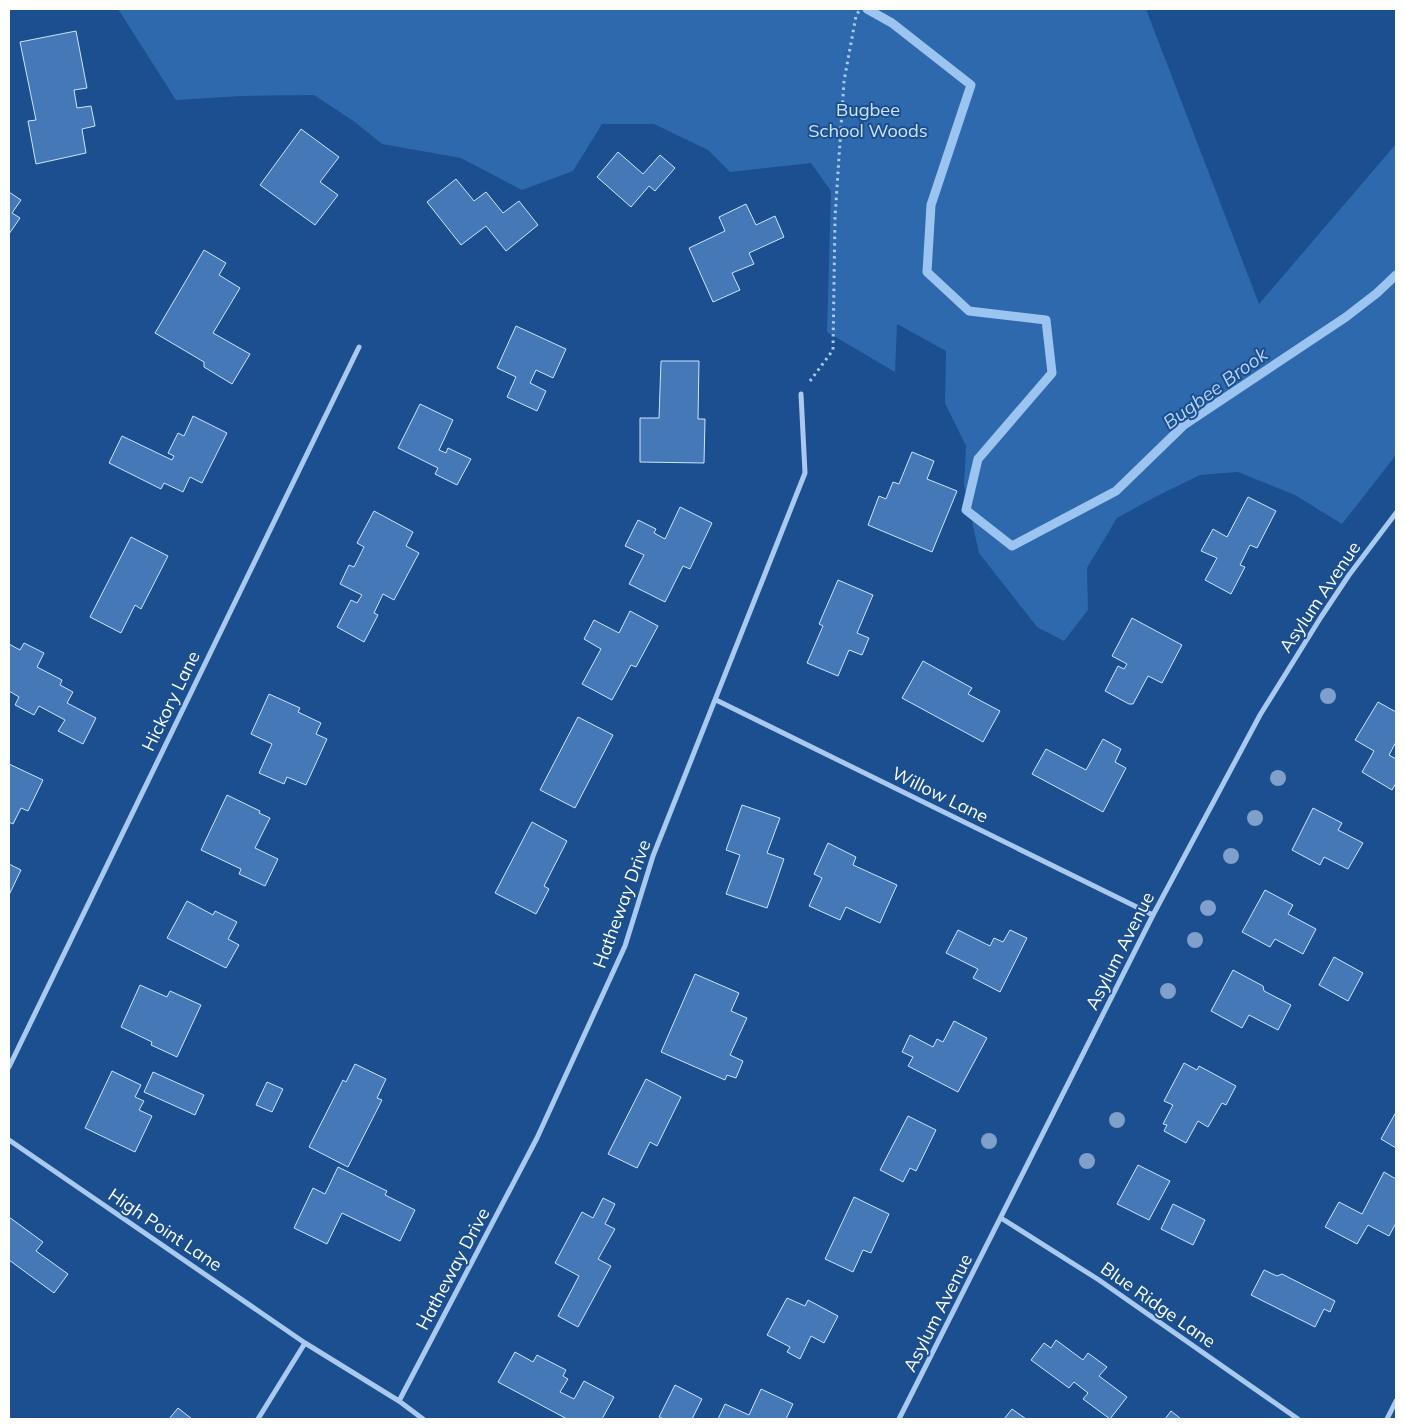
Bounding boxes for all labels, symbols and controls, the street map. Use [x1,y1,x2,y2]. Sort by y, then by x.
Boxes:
park label: Bugbee School Woods [808,98,928,142]
water label: Bugbee Brook [1158,341,1273,434]
street label: Asylum Avenue [1274,537,1365,657]
street label: Hickory Lane [136,647,205,755]
street label: Willow Lane [888,761,992,828]
street label: Hatheway Drive [588,836,655,971]
street label: Asylum Avenue [1080,888,1159,1014]
street label: High Point Lane [104,1183,227,1276]
street label: Hatheway Drive [411,1204,494,1334]
street label: Asylum Avenue [898,1250,977,1376]
street label: Blue Ridge Lane [1096,1256,1220,1353]

